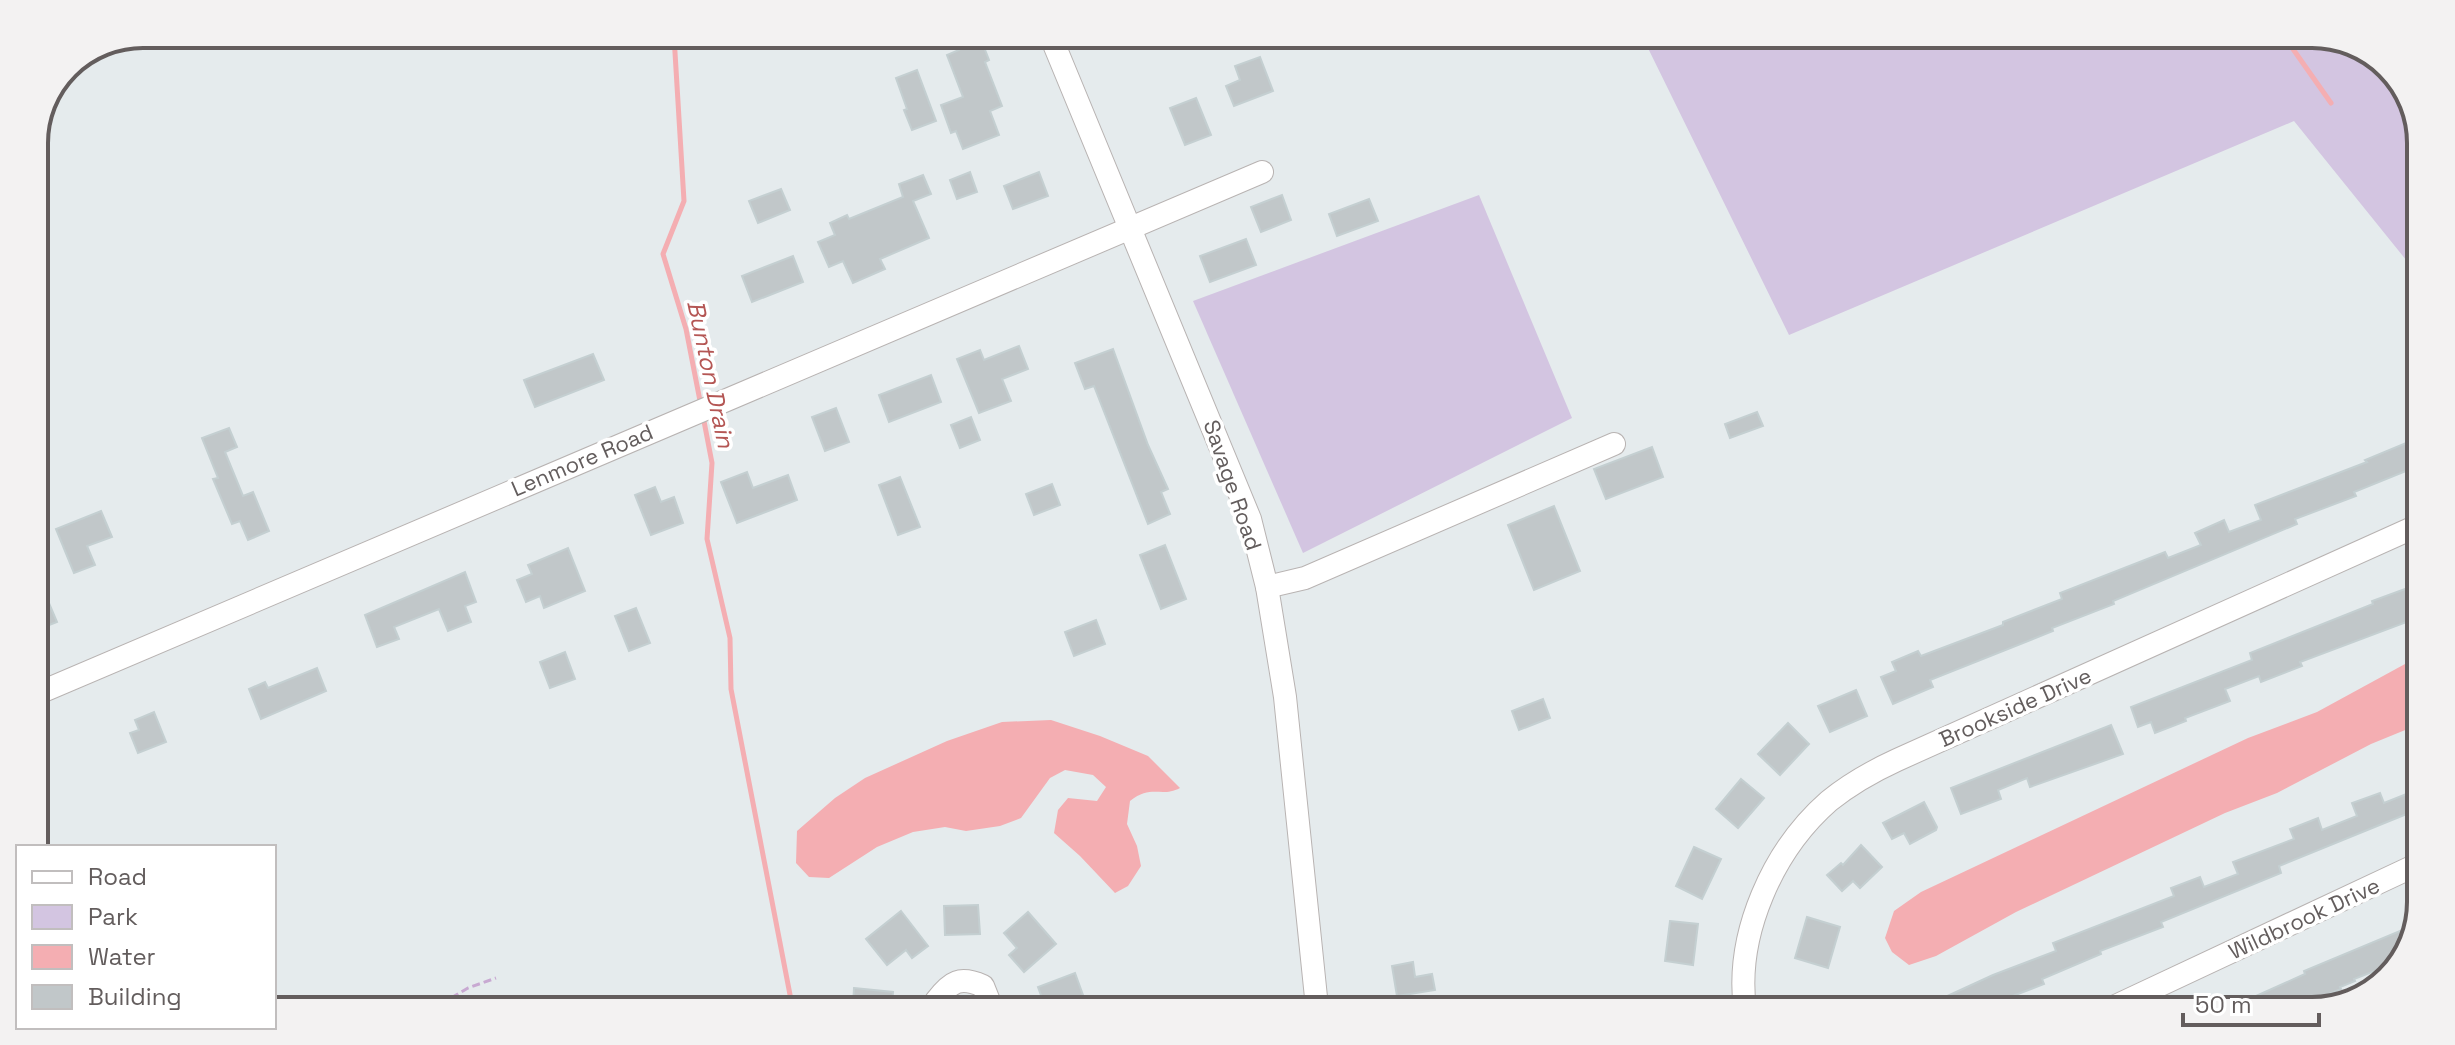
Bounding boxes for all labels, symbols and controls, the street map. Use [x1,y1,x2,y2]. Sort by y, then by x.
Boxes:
water label: Bunton Drain [680,297,742,452]
street label: Savage Road [1198,416,1268,554]
street label: Lenmore Road [507,418,657,502]
street label: Brookside Drive [1935,661,2095,753]
legend [16,845,276,1029]
text: Road [88,861,147,892]
street label: Wildbrook Drive [2224,871,2384,965]
text: Park [88,901,138,932]
text: Water [88,941,156,972]
scale bar [2183,977,2319,1027]
text: Building [88,981,182,1012]
text: 50 m [2195,989,2252,1020]

